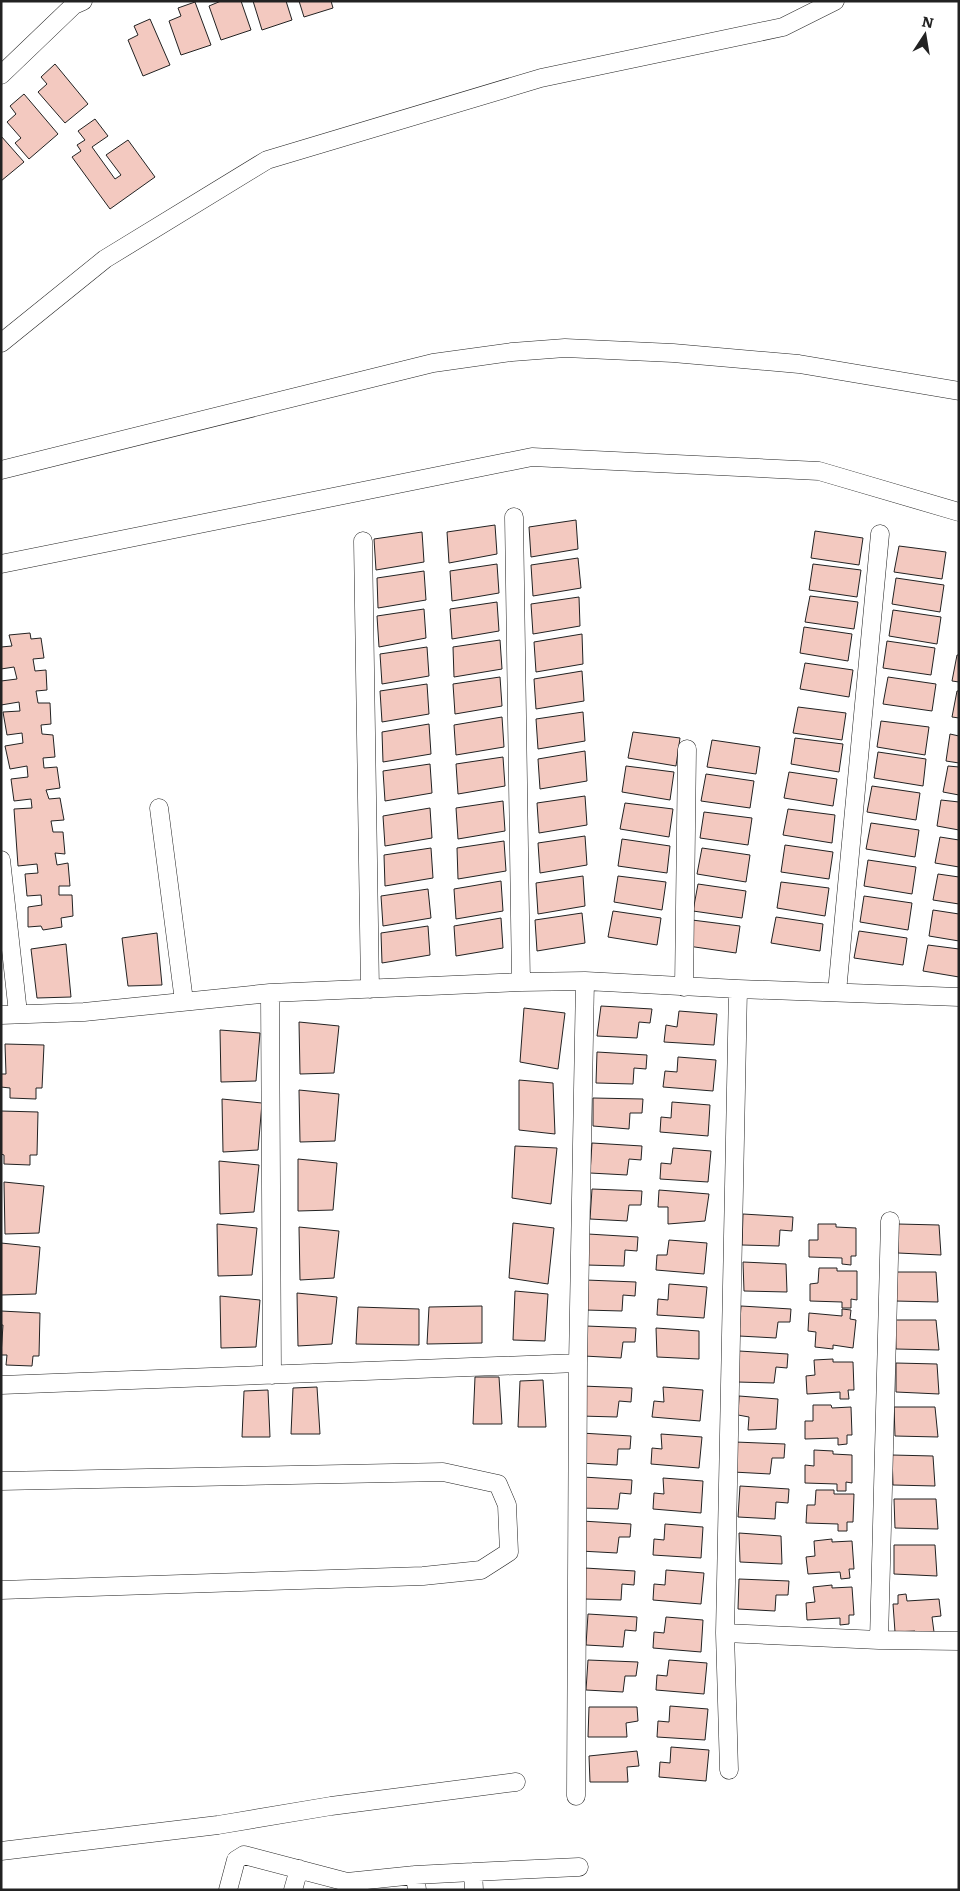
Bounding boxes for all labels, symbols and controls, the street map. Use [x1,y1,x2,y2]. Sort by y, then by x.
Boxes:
north arrow [900,10,950,60]
text: N [920,10,936,32]

